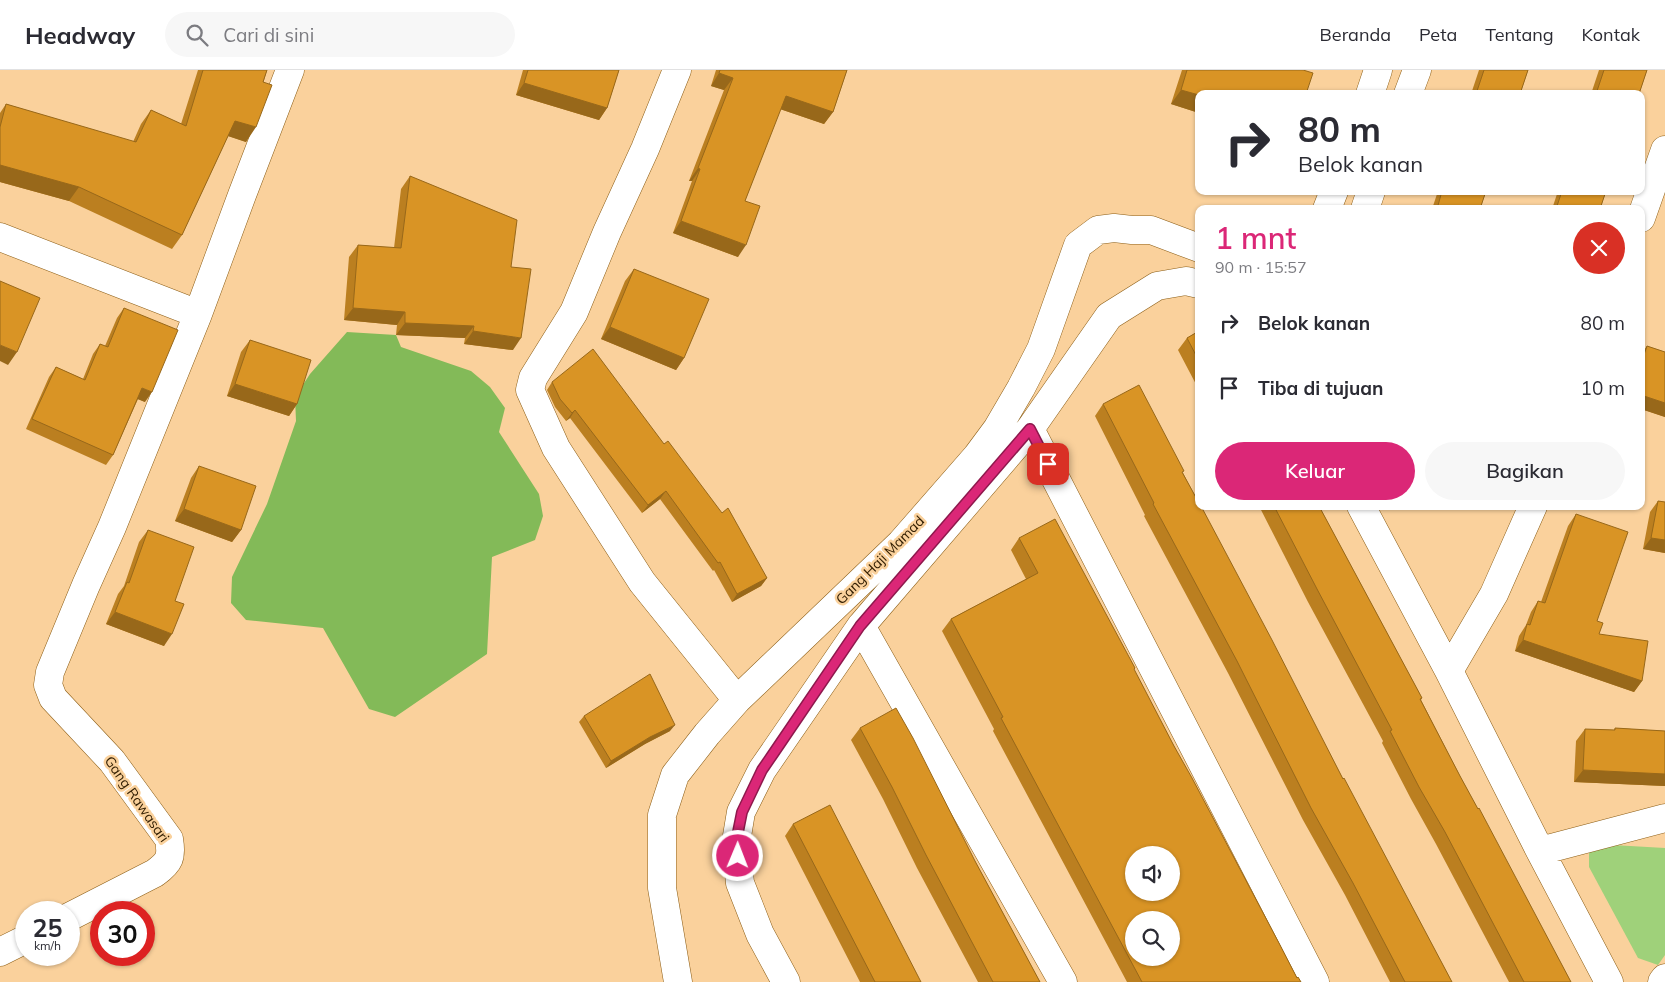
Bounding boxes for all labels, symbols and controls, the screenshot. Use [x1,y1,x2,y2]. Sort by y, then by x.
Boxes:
search box [165,12,515,57]
text: Headway [25,20,135,50]
icon: search [183,21,211,49]
text: Cari di sini [223,23,314,47]
text: Beranda [1320,23,1391,46]
text: Peta [1419,23,1457,46]
text: Tentang [1485,23,1554,46]
text: Kontak [1582,23,1640,46]
text: 80 m [1298,107,1381,151]
icon: right [1215,110,1280,175]
text: Belok kanan [1298,150,1423,178]
text: 1 mnt [1215,219,1296,257]
button: close [1573,222,1625,274]
text: 90 m · 15:57 [1215,257,1307,277]
icon: right [1215,309,1243,337]
text: Belok kanan [1258,311,1370,335]
text: 80 m [1581,311,1625,335]
icon: arrive [1215,374,1243,402]
text: Tiba di tujuan [1258,376,1383,400]
text: 10 m [1581,376,1625,400]
button: Keluar [1215,442,1415,500]
button: Bagikan [1425,442,1625,500]
pin [1027,443,1069,485]
icon: arrive [1034,450,1062,478]
street label: Gang Haji Mamad [832,512,928,608]
street label: Gang Rawasari [101,752,173,846]
position arrow [711,829,763,881]
map controls [1125,846,1180,966]
button: sound [1125,846,1180,901]
speed limit sign: 30 [90,901,155,966]
button: search [1125,911,1180,966]
text: 25 [32,912,63,943]
text: km/h [34,938,61,953]

